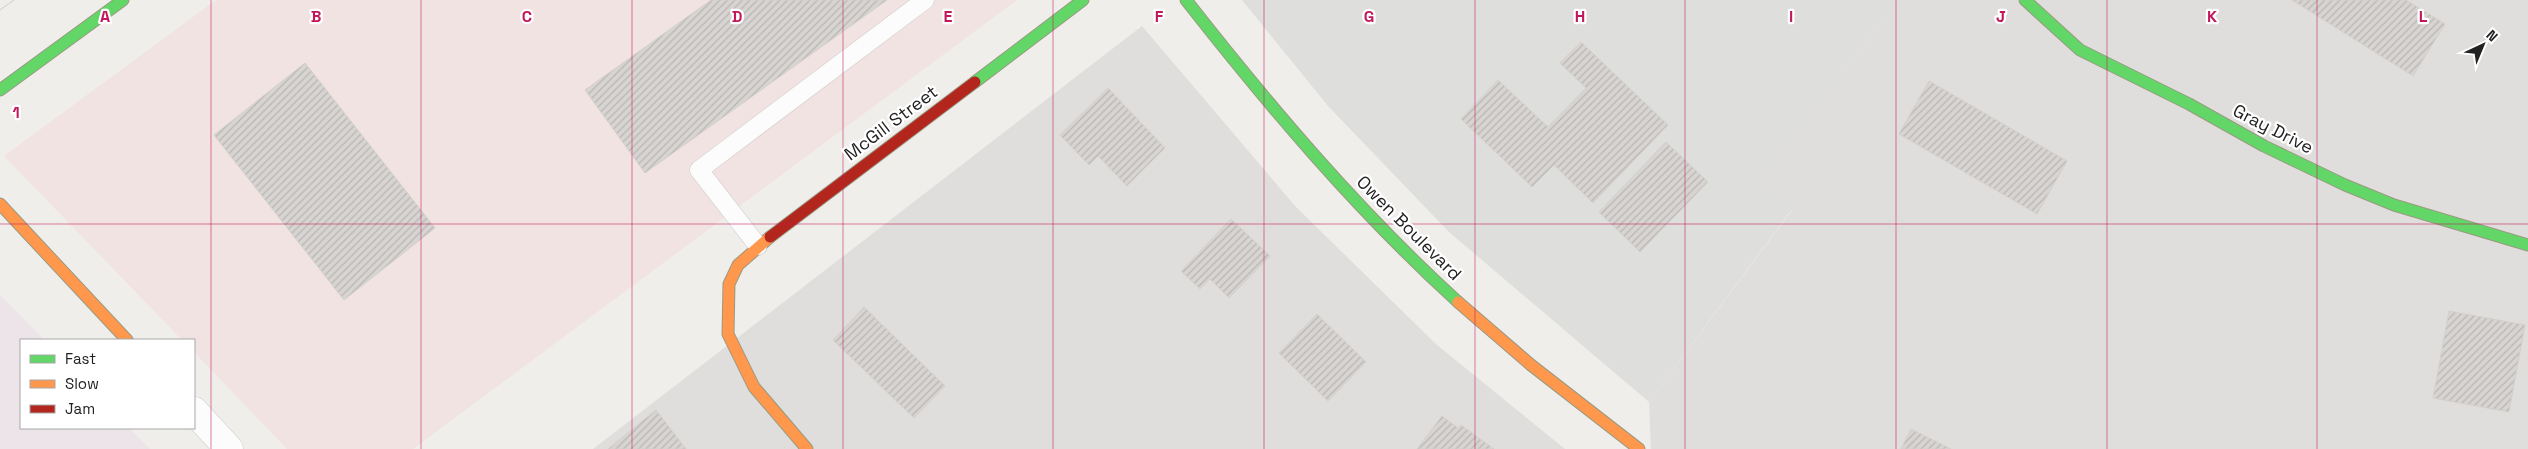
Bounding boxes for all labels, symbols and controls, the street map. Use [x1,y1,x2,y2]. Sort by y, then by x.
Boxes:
text: A [100,6,110,27]
text: B [311,6,321,27]
text: C [522,6,532,27]
text: D [732,6,742,27]
text: E [944,6,953,27]
text: F [1155,6,1164,27]
text: G [1364,6,1374,27]
text: H [1575,6,1585,27]
text: I [1789,6,1793,27]
text: J [1996,6,2006,27]
text: K [2207,6,2217,27]
text: L [2419,6,2428,27]
north arrow [2458,20,2508,70]
text: N [2482,26,2502,45]
street label: McGill Street [839,80,942,165]
street label: Gray Drive [2229,99,2317,159]
text: 1 [12,102,20,123]
street label: Owen Boulevard [1352,170,1467,285]
legend [20,339,195,429]
text: Fast [65,349,96,368]
text: Slow [65,374,99,393]
text: Jam [65,399,95,418]

